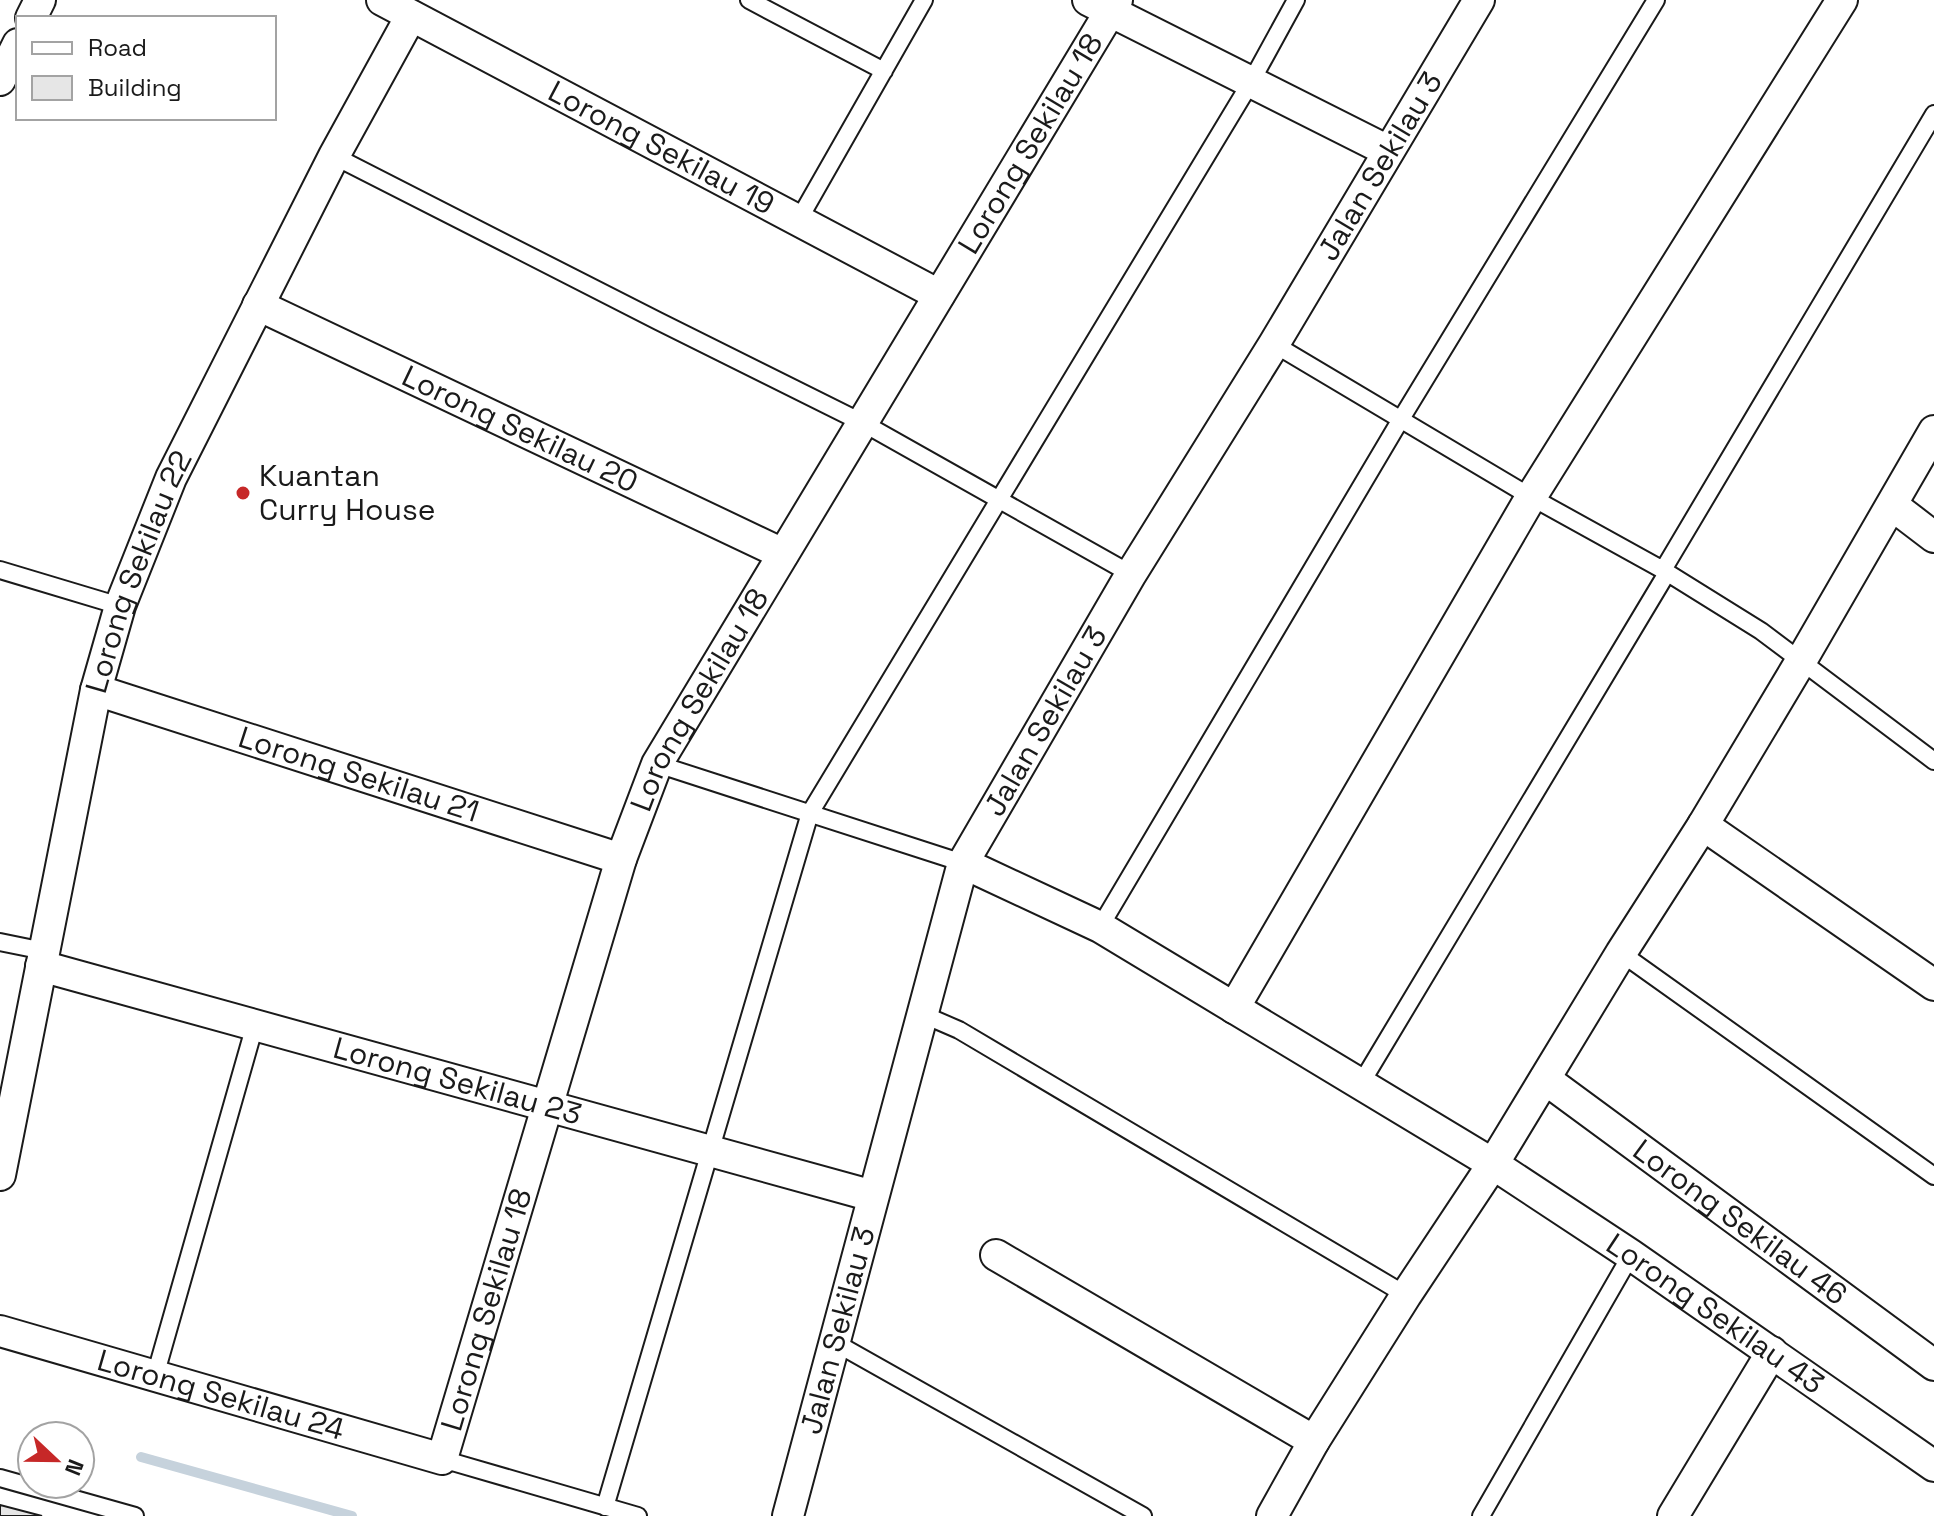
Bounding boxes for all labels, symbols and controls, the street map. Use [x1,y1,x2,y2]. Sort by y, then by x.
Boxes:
legend [16,16,276,120]
street label: Lorong Sekilau 18 [949,26,1111,261]
text: Road [88,32,147,63]
street label: Jalan Sekilau 3 [1308,65,1451,268]
text: Building [88,72,182,103]
street label: Lorong Sekilau 19 [542,72,781,223]
street label: Lorong Sekilau 20 [396,356,645,501]
street label: Lorong Sekilau 22 [76,444,201,697]
place label: Kuantan Curry House [259,456,435,529]
marker: Kuantan Curry House [234,484,252,502]
street label: Lorong Sekilau 18 [621,581,777,817]
street label: Jalan Sekilau 3 [975,619,1115,823]
street label: Lorong Sekilau 21 [234,717,484,831]
street label: Lorong Sekilau 23 [329,1028,586,1133]
street label: Lorong Sekilau 46 [1625,1130,1855,1314]
street label: Lorong Sekilau 18 [432,1184,541,1435]
street label: Jalan Sekilau 3 [791,1222,884,1438]
street label: Lorong Sekilau 43 [1599,1224,1832,1402]
street label: Lorong Sekilau 24 [93,1340,349,1449]
north arrow [16,1420,96,1500]
text: N [59,1455,90,1480]

